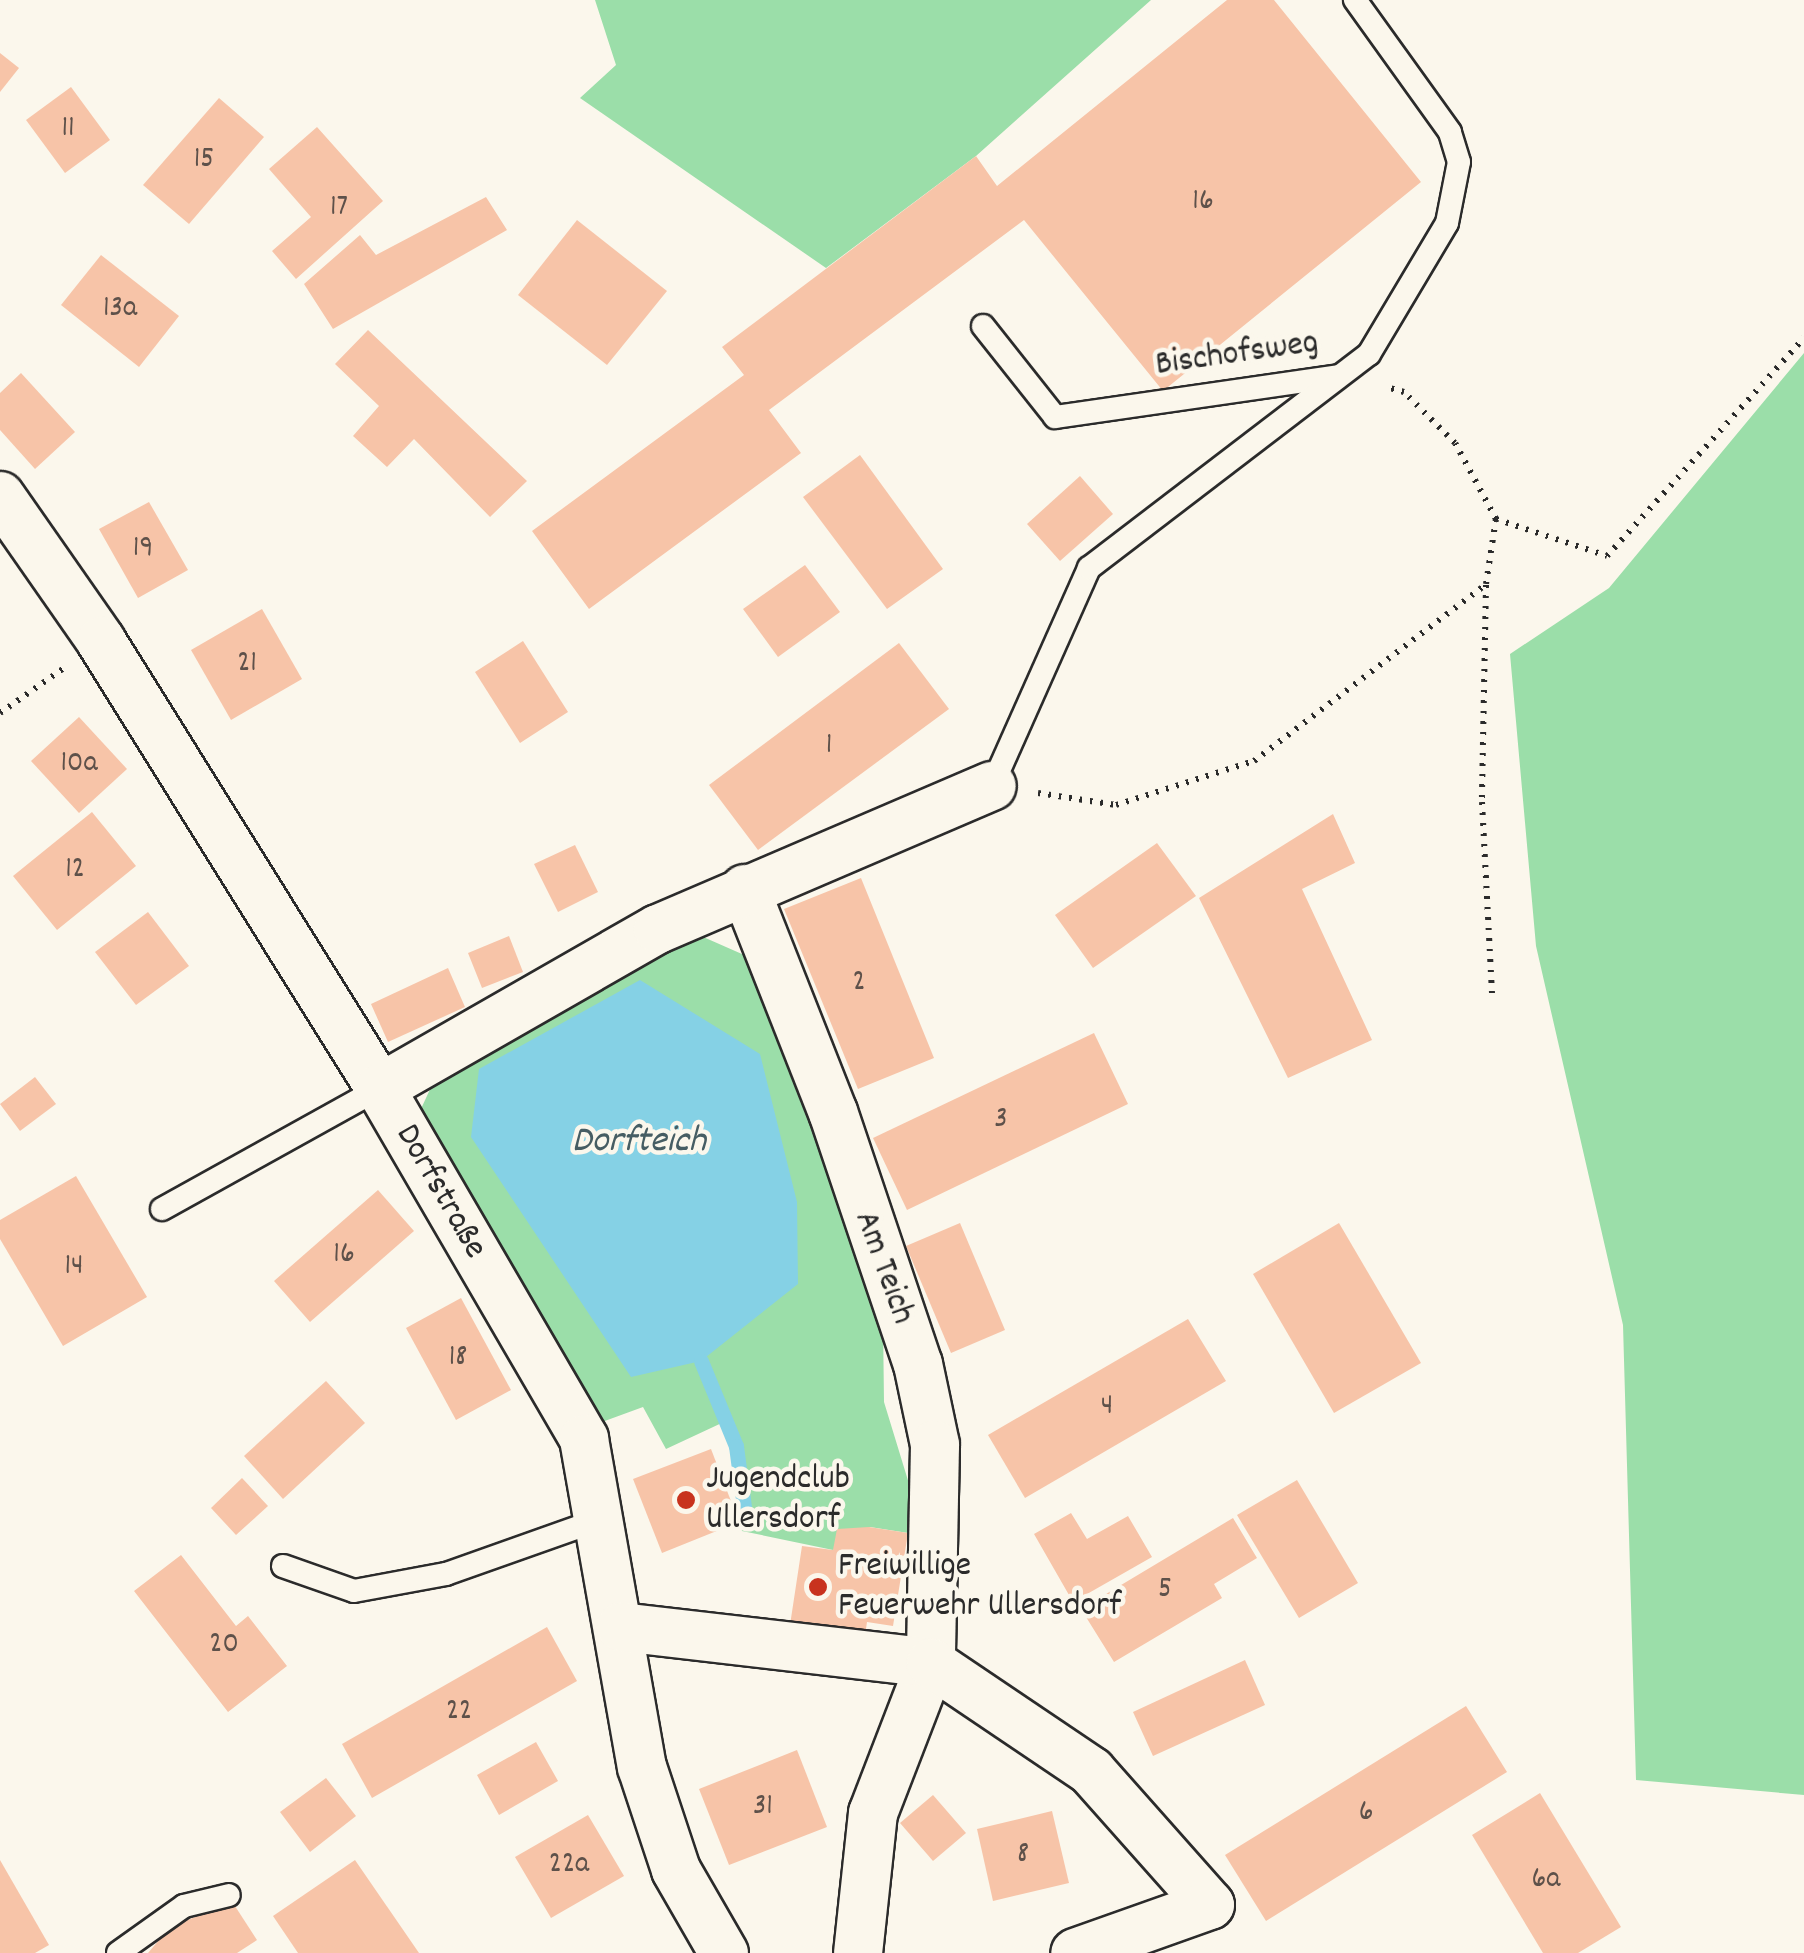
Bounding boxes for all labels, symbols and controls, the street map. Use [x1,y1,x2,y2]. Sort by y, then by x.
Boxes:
house number: 11 [61,112,75,148]
house number: 15 [194,143,214,179]
house number: 16 [1192,185,1214,221]
house number: 17 [330,191,348,227]
house number: 13a [103,292,137,328]
street label: Bischofsweg [1153,323,1321,387]
house number: 19 [133,532,153,568]
house number: 21 [237,647,257,683]
house number: 1 [826,729,832,765]
house number: 10a [61,747,97,783]
house number: 12 [65,853,85,889]
house number: 2 [852,966,866,1002]
house number: 3 [994,1103,1008,1139]
street label: Dorfstraße [385,1117,495,1267]
water label: Dorfteich [572,1120,706,1166]
street label: Am Teich [843,1206,923,1330]
house number: 16 [333,1238,355,1274]
house number: 14 [64,1250,84,1286]
house number: 18 [449,1341,467,1377]
house number: 4 [1101,1390,1113,1426]
place label: Jugendclub Ullersdorf [706,1459,850,1541]
marker: Jugendclub Ullersdorf [675,1489,697,1511]
place label: Freiwillige Feuerwehr Ullersdorf [838,1546,1121,1628]
house number: 5 [1158,1573,1172,1609]
marker: Freiwillige Feuerwehr Ullersdorf [807,1576,829,1598]
house number: 20 [209,1628,239,1664]
house number: 22 [446,1695,472,1731]
house number: 31 [753,1790,773,1826]
house number: 6 [1359,1796,1373,1832]
house number: 8 [1017,1838,1029,1874]
house number: 22a [549,1848,589,1884]
house number: 6a [1532,1863,1560,1899]

